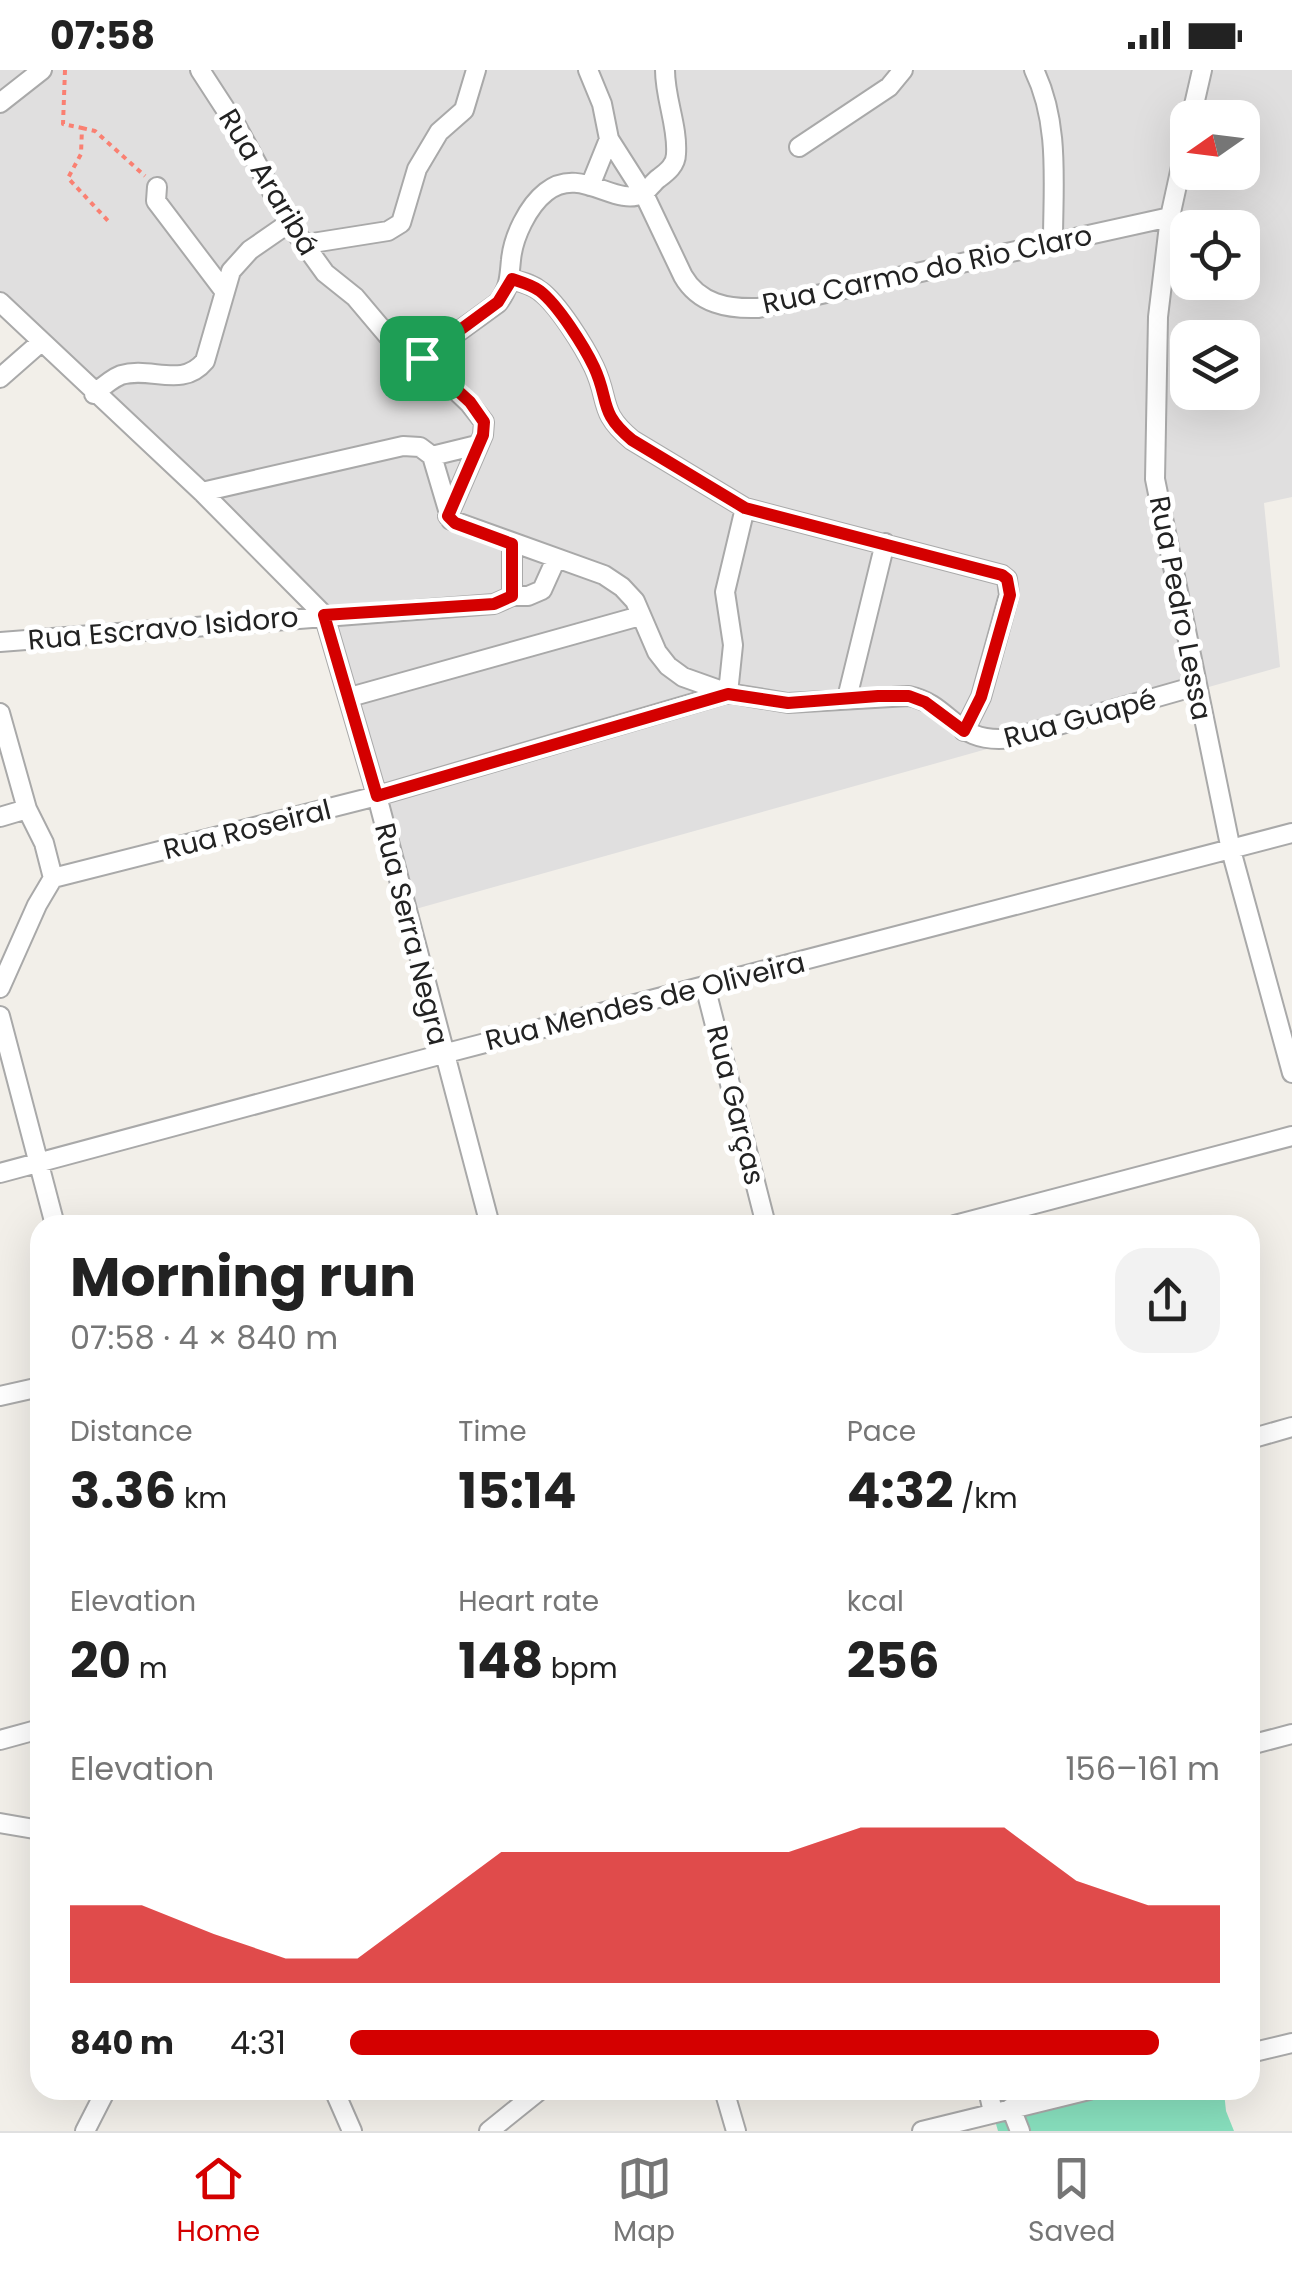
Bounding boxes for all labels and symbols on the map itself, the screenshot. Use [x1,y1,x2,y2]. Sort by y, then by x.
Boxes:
north arrow [1170,100,1260,190]
street label: Rua Araribá [209,102,328,263]
street label: Rua Carmo do Rio Claro [759,215,1095,323]
pin [380,316,465,401]
street label: Rua Pedro Lessa [1140,493,1221,723]
street label: Rua Escravo Isidoro [26,597,300,660]
street label: Rua Guapé [1000,679,1161,758]
street label: Rua Roseiral [159,790,335,869]
street label: Rua Serra Negra [365,819,458,1049]
street label: Rua Mendes de Oliveira [481,943,809,1060]
street label: Rua Garças [697,1021,774,1189]

